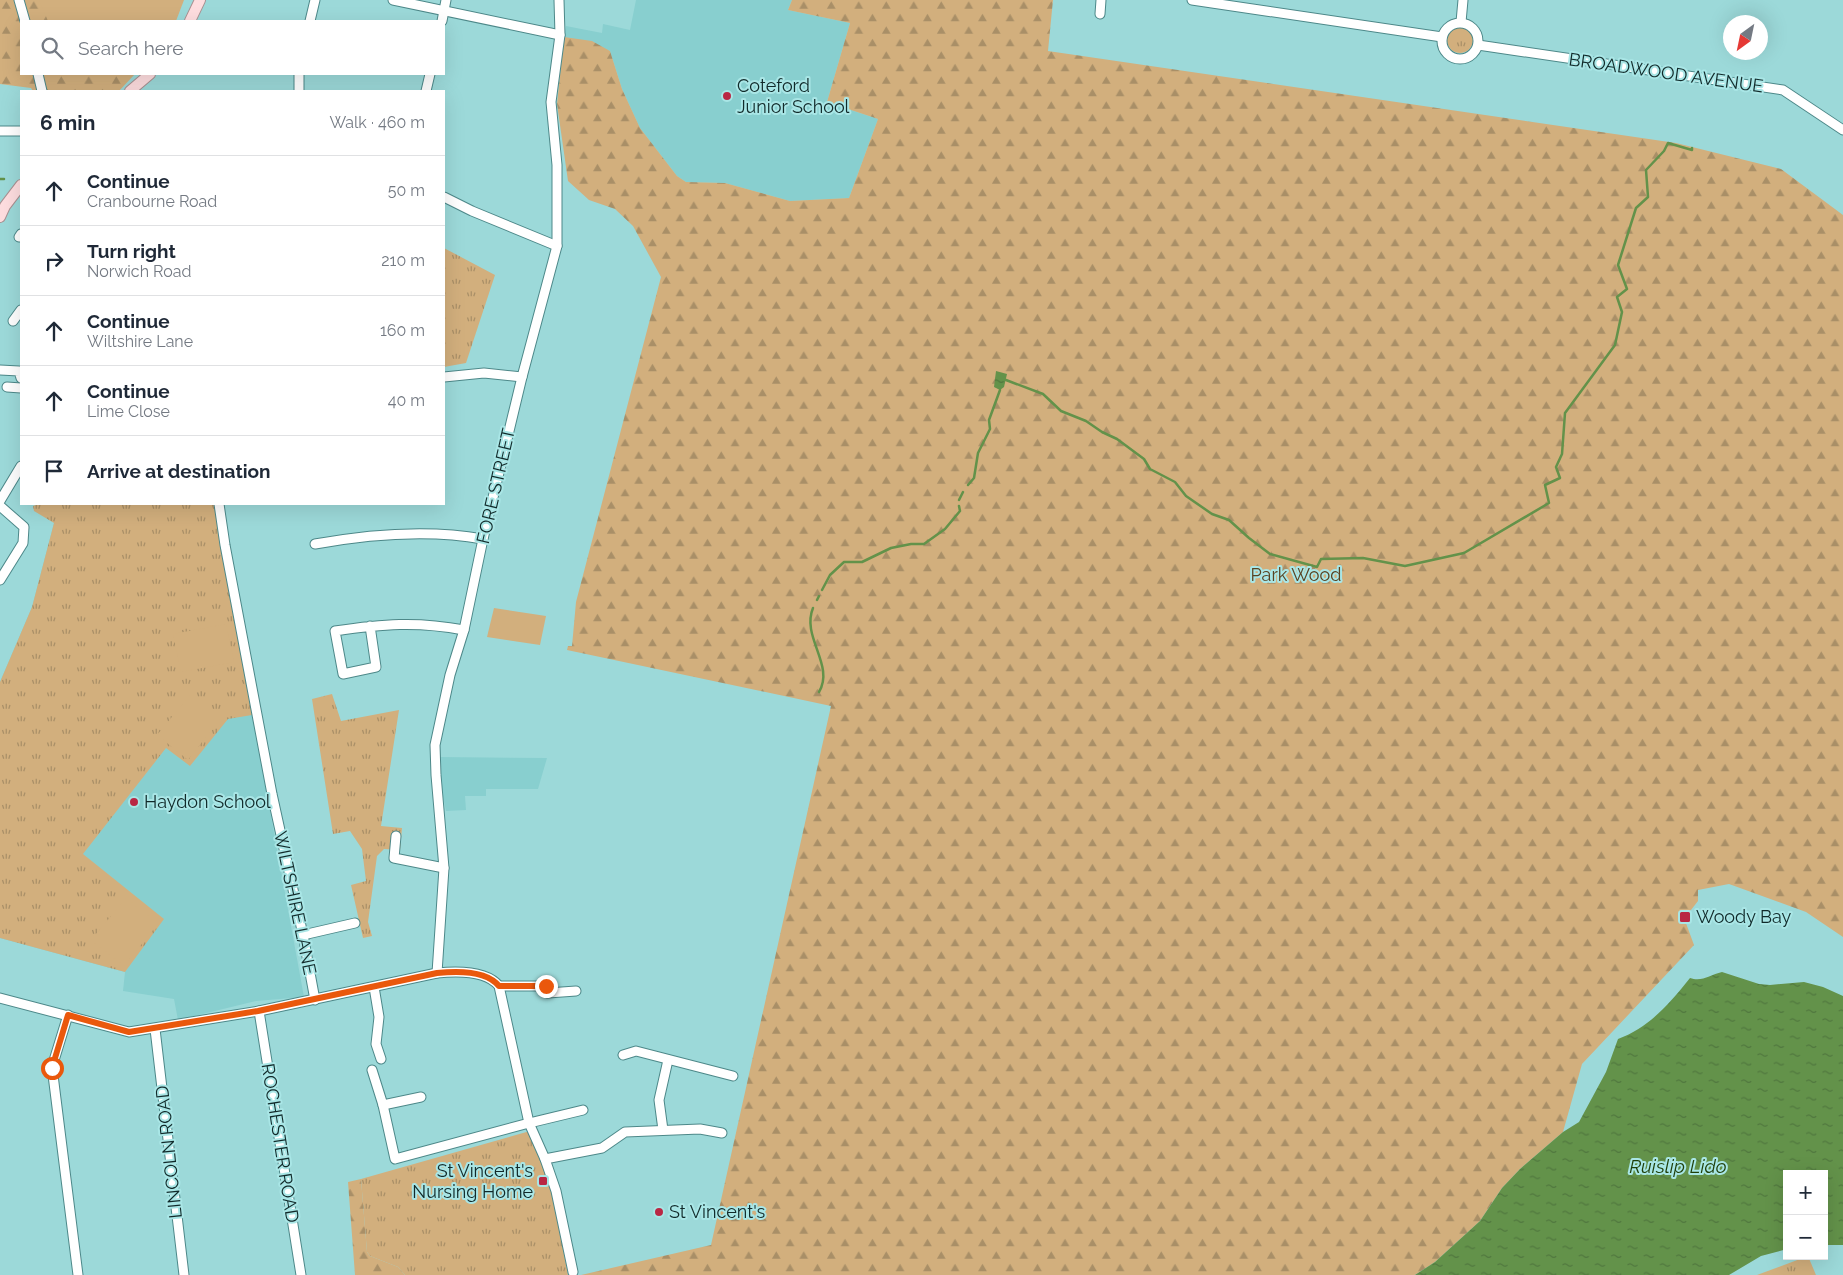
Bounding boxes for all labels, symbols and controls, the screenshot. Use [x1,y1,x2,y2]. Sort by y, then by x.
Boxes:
north arrow [1723,15,1768,60]
search box [20,20,445,75]
icon: search [38,34,66,62]
text: Search here [78,37,184,59]
street label: BROADWOOD AVENUE [1567,48,1765,97]
place label: Coteford Junior School [737,75,850,117]
marker: Coteford Junior School [721,90,733,102]
text: 6 min [40,110,95,135]
text: Walk · 460 m [329,113,425,132]
text: Continue [87,170,170,192]
icon: ahead [40,177,68,205]
text: 50 m [388,181,425,200]
text: Cranbourne Road [87,192,217,211]
text: Turn right [87,240,176,262]
icon: right [40,247,68,275]
text: 210 m [381,251,425,270]
text: Norwich Road [87,262,191,281]
text: Continue [87,310,170,332]
icon: ahead [40,317,68,345]
text: 160 m [380,321,425,340]
text: Wiltshire Lane [87,332,193,351]
text: Continue [87,380,170,402]
icon: ahead [40,387,68,415]
text: 40 m [388,391,425,410]
text: Lime Close [87,402,170,421]
street label: FORE STREET [472,426,519,546]
icon: arrive [40,457,68,485]
text: Arrive at destination [87,460,271,482]
park label: Park Wood [1251,564,1341,585]
place label: Haydon School [144,791,271,812]
marker: Haydon School [128,796,140,808]
street label: WILTSHIRE LANE [270,829,321,977]
place label: Woody Bay [1696,906,1792,927]
marker: Woody Bay [1678,910,1692,924]
route end [535,975,558,998]
route start [41,1057,64,1080]
street label: ROCHESTER ROAD [258,1062,303,1224]
street label: LINCOLN ROAD [151,1084,186,1219]
water label: Ruislip Lido [1629,1155,1727,1177]
place label: St Vincent's Nursing Home [412,1160,533,1202]
map controls [1783,1170,1828,1260]
button: + [1783,1170,1828,1215]
marker: St Vincent's Nursing Home [537,1175,549,1187]
place label: St Vincent's [669,1201,766,1222]
marker: St Vincent's [653,1206,665,1218]
button: − [1783,1215,1828,1260]

